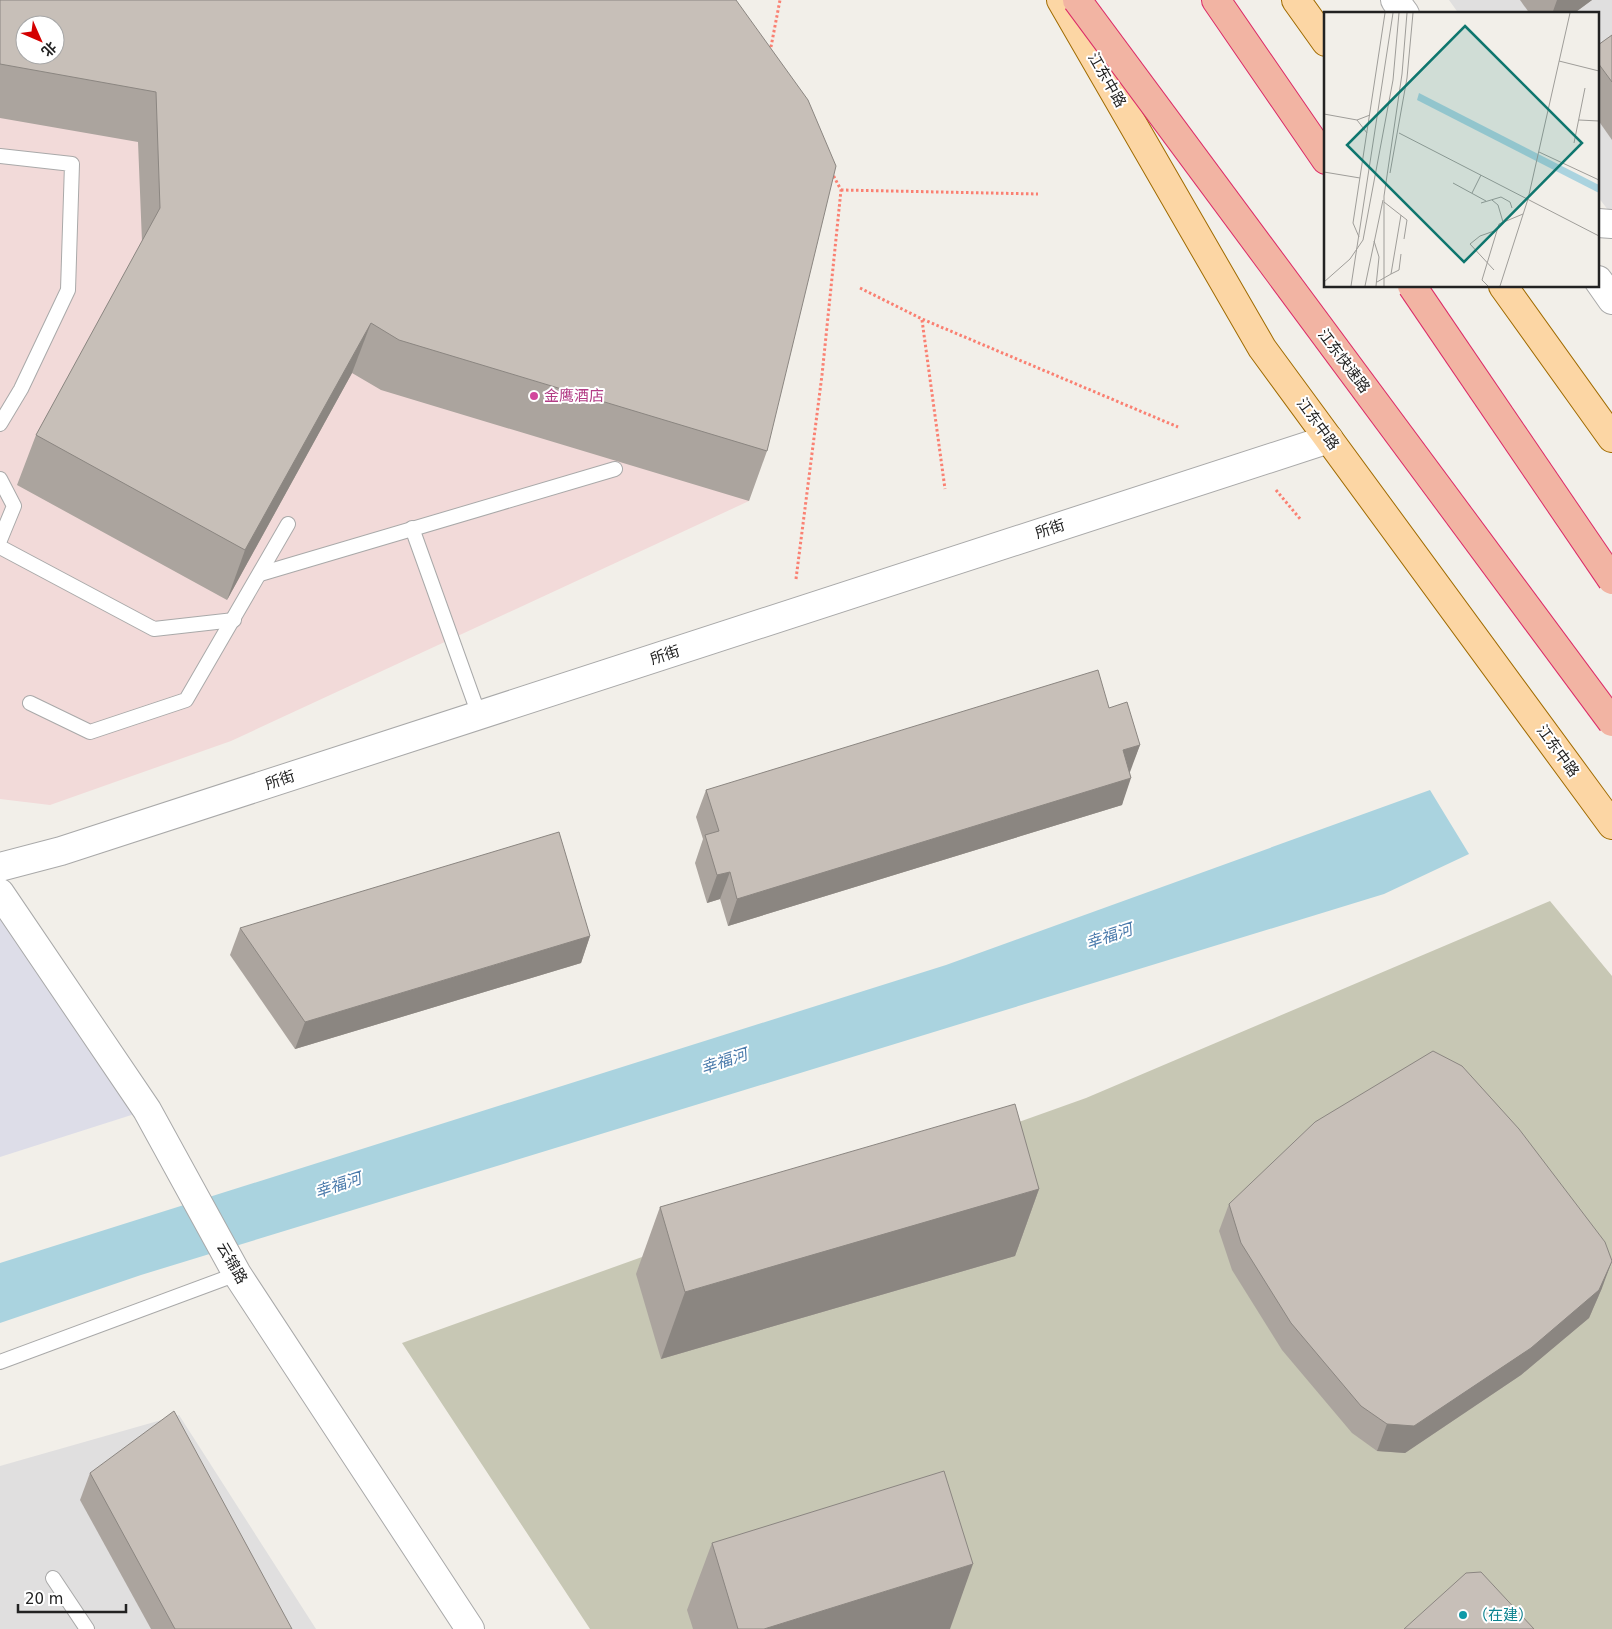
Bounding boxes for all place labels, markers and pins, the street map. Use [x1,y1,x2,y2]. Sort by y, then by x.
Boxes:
place label: 金鹰酒店 [544,387,604,405]
marker: 金鹰酒店 [528,390,540,402]
place label: （在建） [1473,1606,1533,1624]
marker: （在建） [1457,1609,1469,1621]

